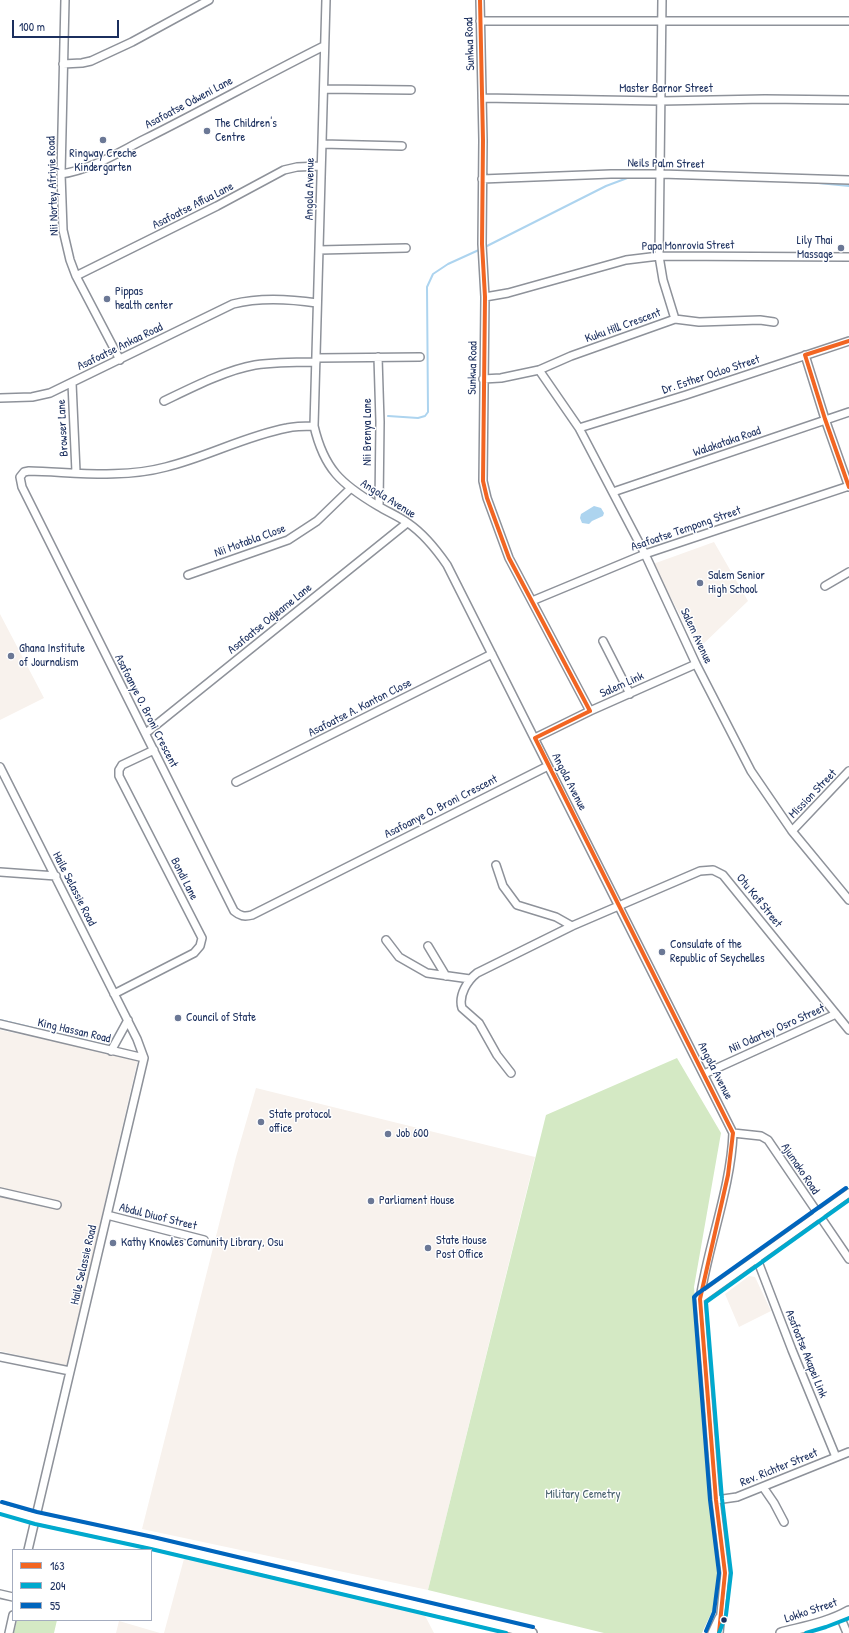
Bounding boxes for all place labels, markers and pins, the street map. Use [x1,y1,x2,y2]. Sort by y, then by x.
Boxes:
place label: The Children's Centre [215,117,277,145]
marker: The Children's Centre [202,126,212,136]
marker: Ringway Creche Kindergarten [98,135,108,145]
place label: Ringway Creche Kindergarten [69,147,137,175]
place label: Lily Thai Massage [797,234,833,262]
marker: Lily Thai Massage [836,243,846,253]
place label: Pippas health center [115,285,173,313]
marker: Pippas health center [102,294,112,304]
place label: Salem Senior High School [708,569,765,597]
marker: Salem Senior High School [695,578,705,588]
place label: Ghana Institute of Journalism [19,642,85,670]
marker: Ghana Institute of Journalism [6,651,16,661]
place label: Consulate of the Republic of Seychelles [670,938,765,966]
marker: Consulate of the Republic of Seychelles [657,947,667,957]
place label: Council of State [186,1011,256,1025]
marker: Council of State [173,1013,183,1023]
place label: State protocol office [269,1108,331,1136]
marker: State protocol office [256,1117,266,1127]
place label: Job 600 [396,1127,429,1141]
marker: Job 600 [383,1129,393,1139]
place label: Parliament House [379,1194,455,1208]
marker: Parliament House [366,1196,376,1206]
place label: State House Post Office [436,1234,487,1262]
place label: Kathy Knowles Comunity Library, Osu [121,1236,283,1250]
marker: Kathy Knowles Comunity Library, Osu [108,1238,118,1248]
marker: State House Post Office [423,1243,433,1253]
unlabelled marker [719,1615,729,1625]

